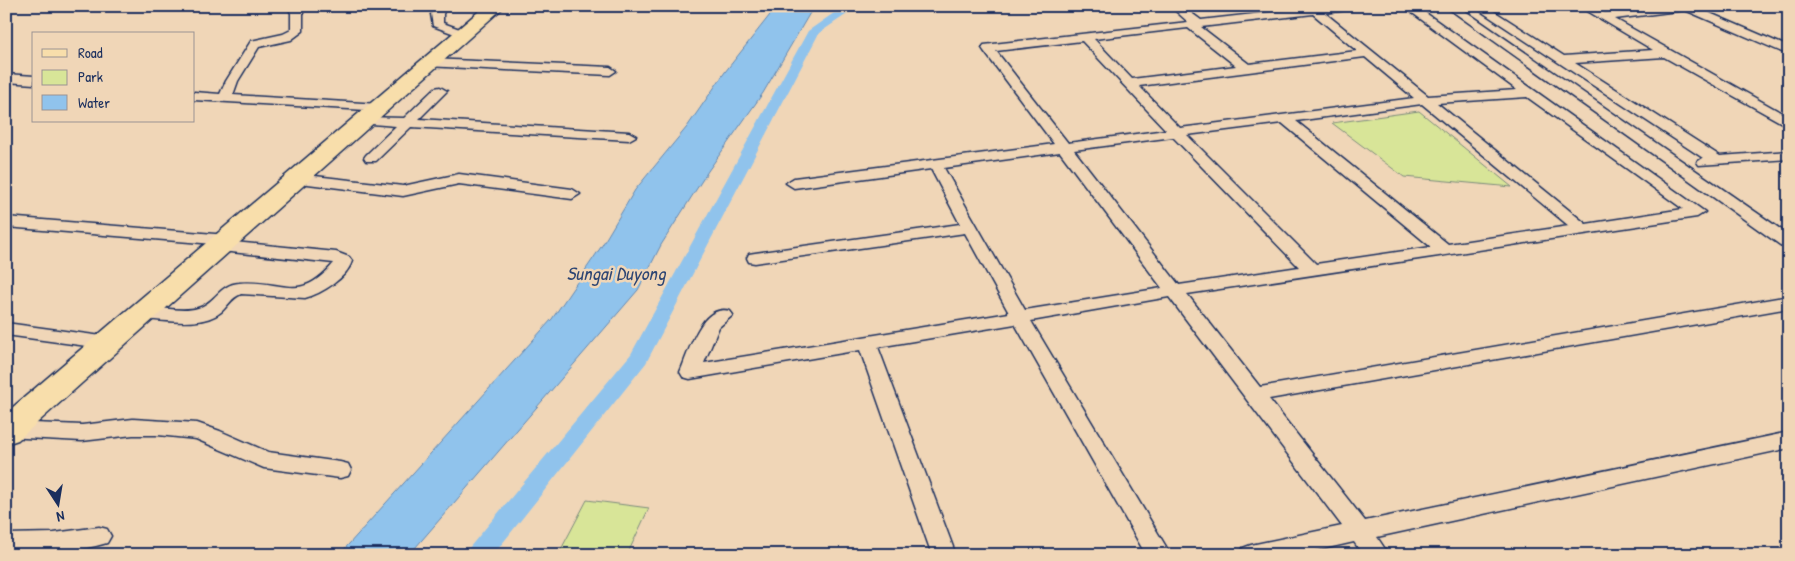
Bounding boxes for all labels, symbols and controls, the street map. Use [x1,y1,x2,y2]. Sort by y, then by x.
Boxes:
legend [32,32,195,122]
text: Road [78,42,103,63]
text: Park [78,66,103,87]
text: Water [78,92,110,113]
water label: Sungai Duyong [567,260,667,286]
north arrow [32,478,82,528]
text: N [55,507,66,527]

